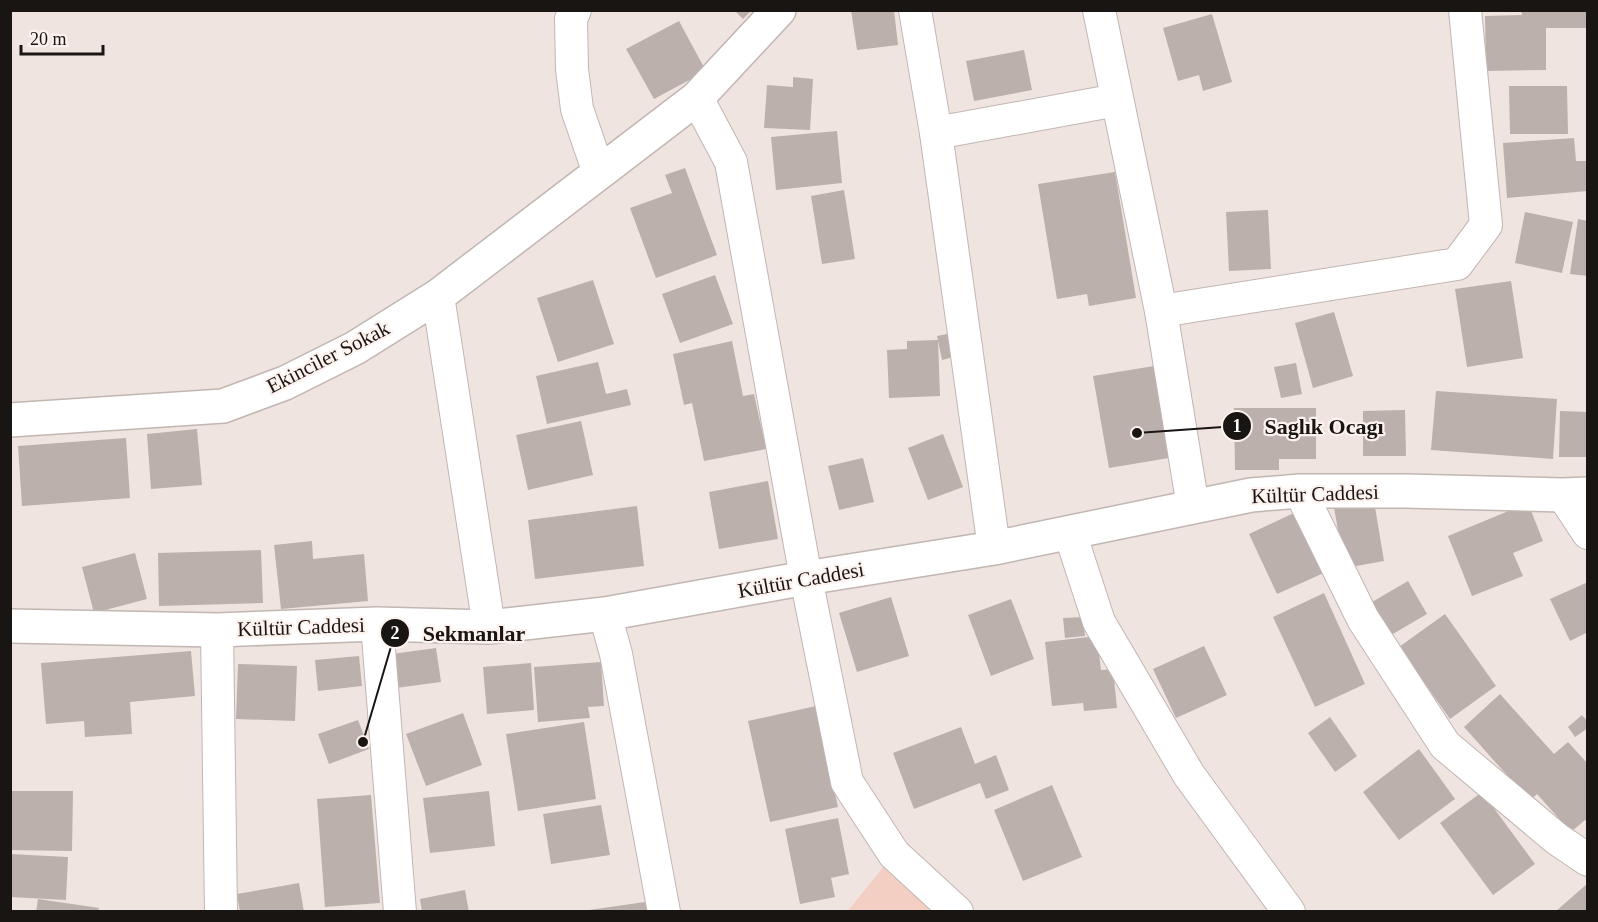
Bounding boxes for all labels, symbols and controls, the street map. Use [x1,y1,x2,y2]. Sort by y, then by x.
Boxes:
scale bar [21,18,104,56]
text: 20 m [30,29,67,49]
street label: Ekinciler Sokak [263,316,394,398]
callout: Saglık Ocagı [1222,406,1395,446]
text: Saglık Ocagı [1264,414,1384,439]
text: 1 [1233,416,1242,436]
street label: Kültür Caddesi [1251,480,1379,508]
street label: Kültür Caddesi [736,557,866,603]
street label: Kültür Caddesi [237,613,365,641]
callout: Sekmanlar [380,613,537,653]
text: Sekmanlar [423,621,526,646]
text: 2 [391,623,400,643]

